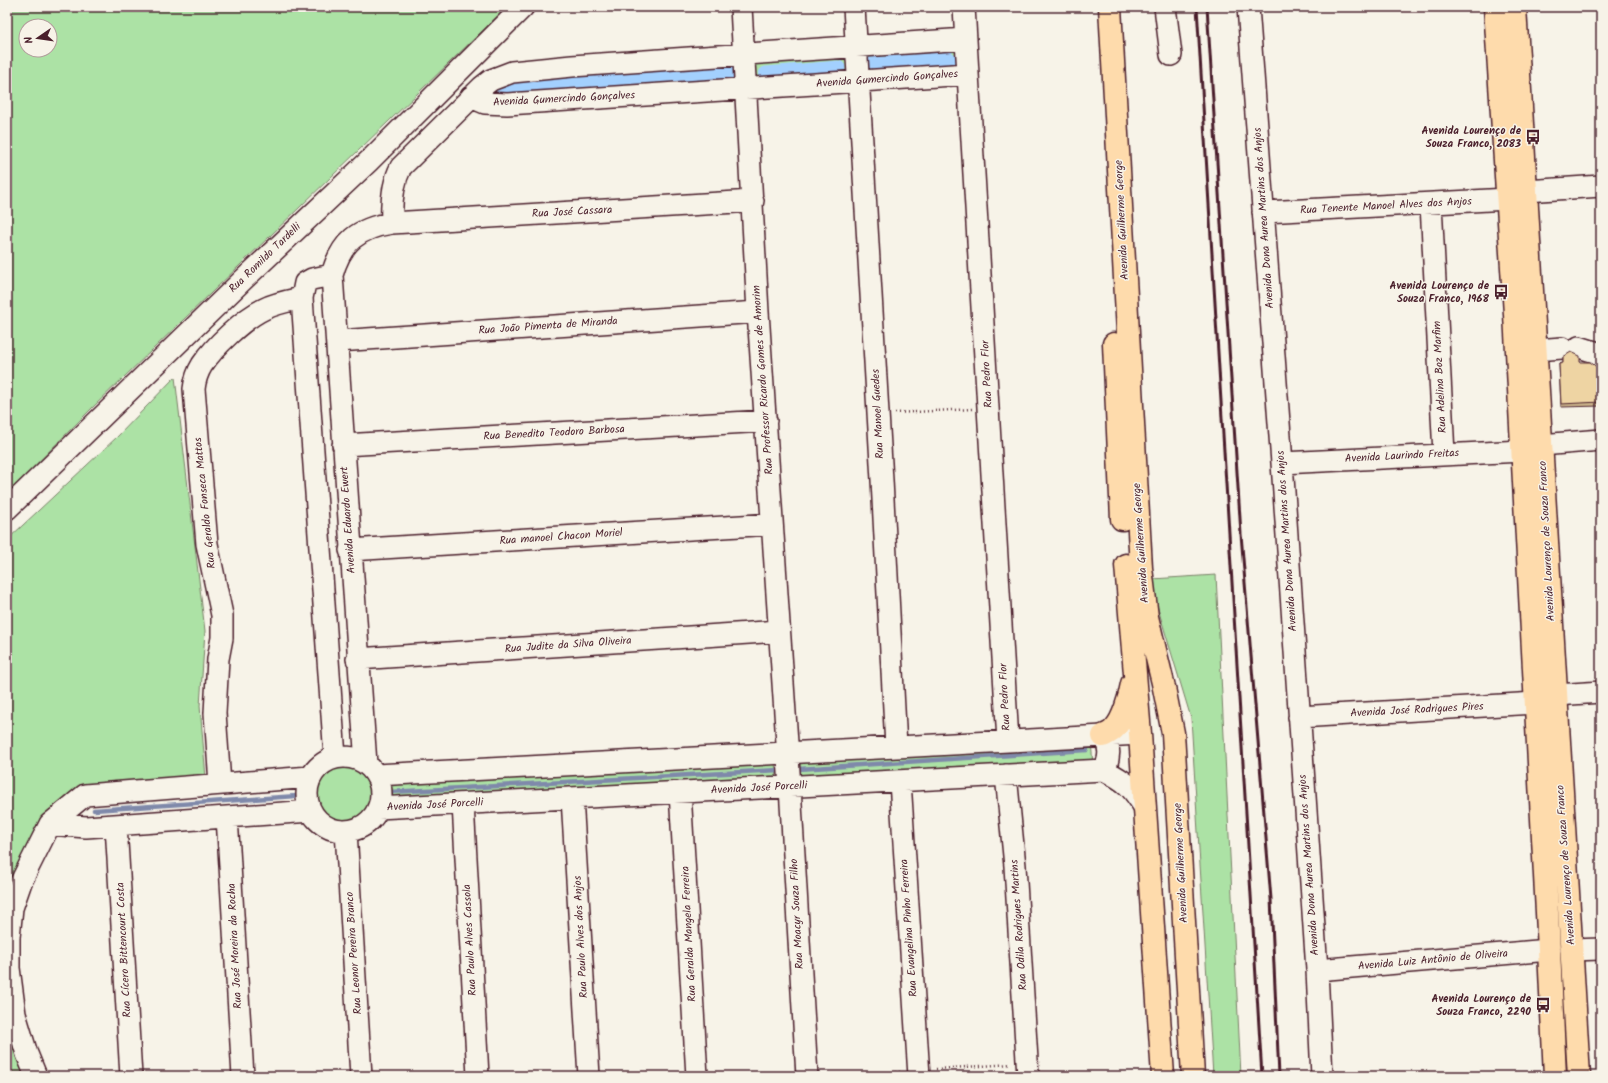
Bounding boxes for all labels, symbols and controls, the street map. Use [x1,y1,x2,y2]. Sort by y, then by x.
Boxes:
north arrow [18,18,58,58]
text: N [20,35,39,45]
street label: Avenida Gumercindo Gonçalves [816,65,959,93]
street label: Avenida Gumercindo Gonçalves [493,86,636,112]
place label: Avenida Lourenço de Souza Franco, 2083 [1422,122,1522,153]
street label: Avenida Dona Aurea Martins dos Anjos [1249,127,1279,309]
bus stop icon: Avenida Lourenço de Souza Franco, 2083 [1524,128,1542,146]
street label: Avenida Guilherme George [1110,159,1134,280]
street label: Rua Tenente Manoel Alves dos Anjos [1300,193,1473,219]
street label: Rua José Cassara [531,201,613,223]
street label: Rua Romildo Tardelli [225,218,306,297]
place label: Avenida Lourenço de Souza Franco, 1968 [1390,277,1490,308]
bus stop icon: Avenida Lourenço de Souza Franco, 1968 [1492,283,1510,301]
street label: Rua Professor Ricardo Gomes de Amorim [747,284,779,475]
street label: Rua João Pimenta de Miranda [478,312,618,340]
street label: Rua Adelina Boz Marfim [1428,320,1452,434]
street label: Rua Pedro Flor [976,338,998,408]
street label: Rua Manoel Guedes [867,368,889,459]
street label: Rua Benedito Teodoro Barbosa [483,420,625,446]
street label: Rua Geraldo Fonseca Mattos [189,436,221,570]
street label: Avenida Laurindo Freitas [1344,444,1460,468]
street label: Avenida Dona Aurea Martins dos Anjos [1272,450,1302,632]
street label: Avenida Lourenço de Souza Franco [1534,460,1560,622]
street label: Avenida Eduardo Ewert [335,465,361,574]
street label: Avenida Guilherme George [1128,482,1154,604]
street label: Rua manoel Chacon Moriel [499,524,624,550]
street label: Rua Judite da Silva Oliveira [504,632,632,658]
street label: Rua Pedro Flor [994,661,1016,731]
street label: Avenida José Rodrigues Pires [1350,698,1484,722]
street label: Avenida Dona Aurea Martins dos Anjos [1294,774,1324,956]
street label: Avenida José Porcelli [710,776,808,800]
street label: Avenida Lourenço de Souza Franco [1551,784,1581,946]
street label: Avenida José Porcelli [386,793,484,817]
street label: Avenida Guilherme George [1169,802,1193,923]
street label: Rua Moacyr Souza Filho [785,858,809,970]
street label: Rua Evangelina Pinho Ferreira [895,858,923,998]
street label: Rua Odila Rodrigues Martins [1005,859,1033,991]
street label: Rua Geralda Mangela Ferreira [676,866,702,1002]
street label: Rua Paulo Alves dos Anjos [569,875,593,999]
street label: Rua Cícero Bittencourt Costa [111,882,137,1018]
street label: Rua José Moreira da Rocha [223,883,247,1009]
street label: Rua Paulo Alves Cassola [458,884,482,996]
street label: Rua Leonor Pereira Branco [341,891,367,1015]
street label: Avenida Luiz Antônio de Oliveira [1357,944,1509,976]
place label: Avenida Lourenço de Souza Franco, 2290 [1432,990,1532,1021]
bus stop icon: Avenida Lourenço de Souza Franco, 2290 [1534,996,1552,1014]

